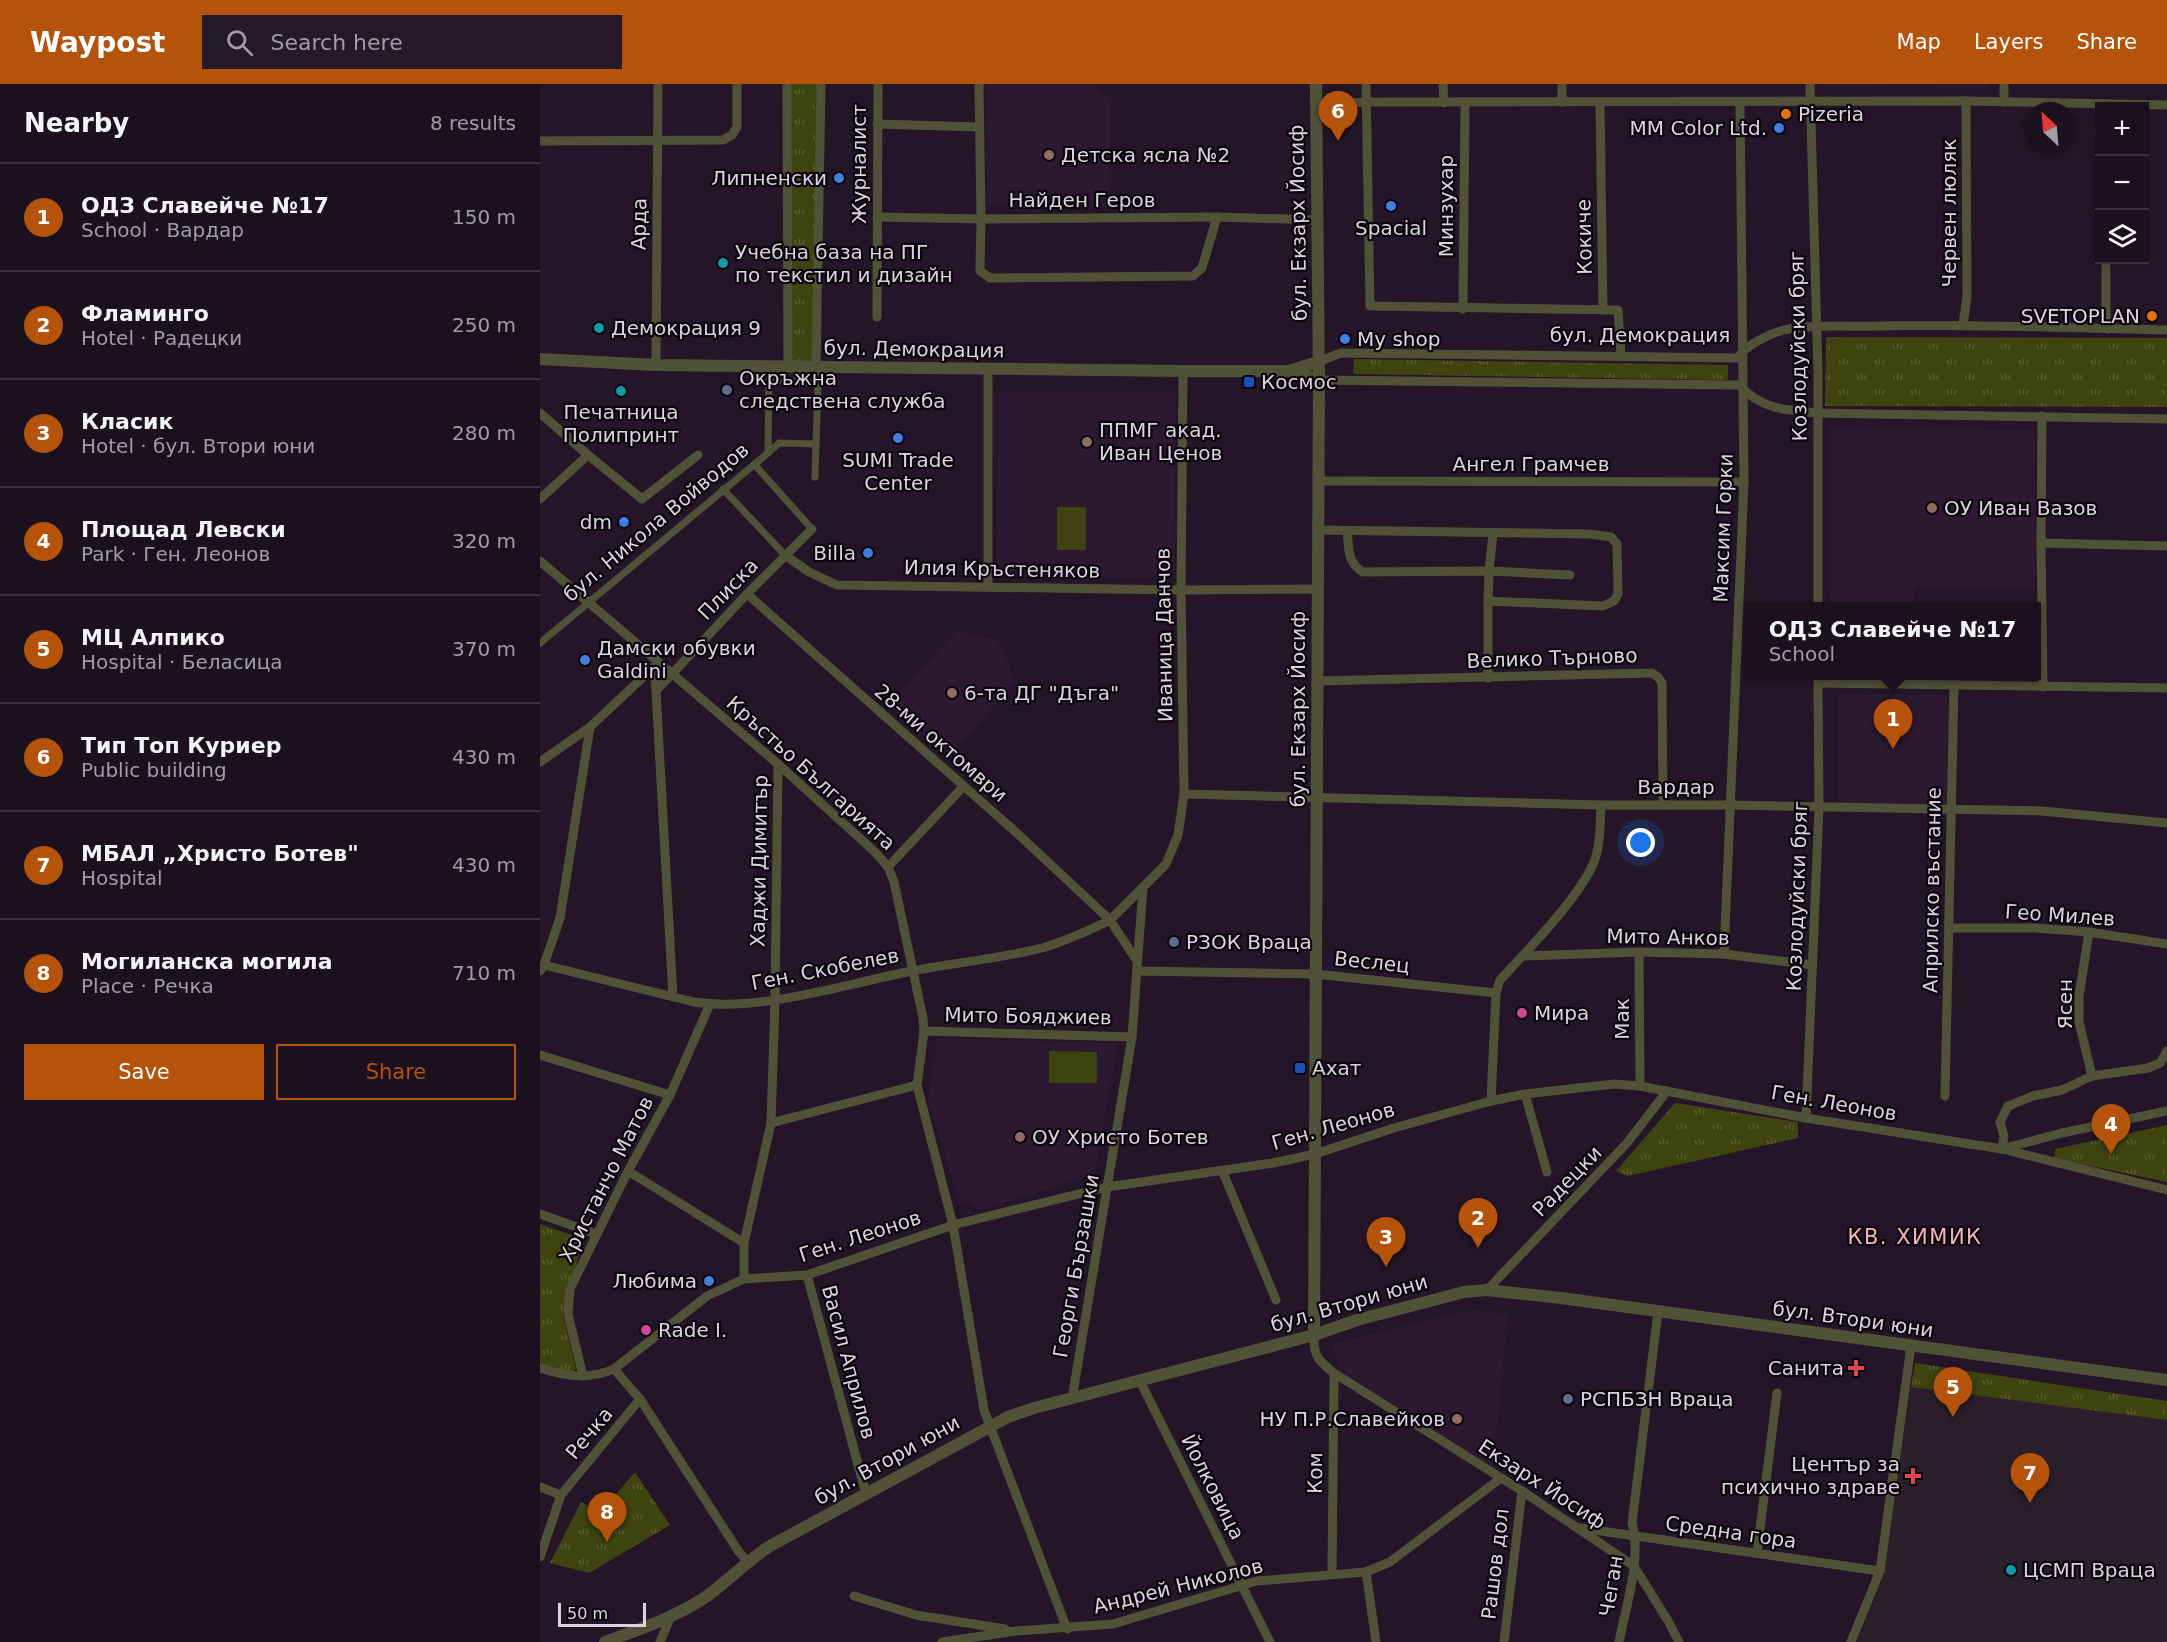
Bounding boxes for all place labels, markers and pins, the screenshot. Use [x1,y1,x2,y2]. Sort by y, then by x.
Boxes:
pin: 6 [1318,92,1358,141]
place label: Pizeria [1798,102,1864,126]
marker: Pizeria [1779,107,1793,121]
place label: MM Color Ltd. [1630,116,1767,140]
marker: MM Color Ltd. [1772,121,1786,135]
place label: Детска ясла №2 [1061,143,1230,167]
marker: Детска ясла №2 [1042,148,1056,162]
place label: Липненски [711,166,827,190]
marker: Липненски [832,171,846,185]
marker: Spacial [1384,199,1398,213]
place label: Spacial [1355,216,1427,240]
place label: Учебна база на ПГ по текстил и дизайн [735,240,953,287]
marker: Учебна база на ПГ по текстил и дизайн [716,256,730,270]
place label: SVETOPLAN [2021,304,2140,328]
marker: SVETOPLAN [2145,309,2159,323]
place label: Демокрация 9 [611,316,761,340]
marker: Демокрация 9 [592,321,606,335]
place label: My shop [1357,327,1440,351]
marker: My shop [1338,332,1352,346]
place label: Окръжна следствена служба [739,366,946,413]
place label: Космос [1261,370,1337,394]
marker: Космос [1242,375,1256,389]
marker: Окръжна следствена служба [720,383,734,397]
marker: Печатница Полипринт [614,384,628,398]
place label: Печатница Полипринт [563,400,680,447]
place label: ППМГ акад. Иван Ценов [1099,418,1222,465]
marker: SUMI Trade Center [891,431,905,445]
marker: ППМГ акад. Иван Ценов [1080,435,1094,449]
place label: SUMI Trade Center [842,448,954,495]
place label: ОУ Иван Вазов [1944,496,2097,520]
marker: ОУ Иван Вазов [1925,501,1939,515]
place label: dm [580,510,612,534]
marker: dm [617,515,631,529]
place label: Billa [813,541,856,565]
marker: Billa [861,546,875,560]
place label: Дамски обувки Galdini [597,636,756,683]
marker: Дамски обувки Galdini [578,653,592,667]
place label: 6-та ДГ "Дъга" [964,681,1119,705]
marker: 6-та ДГ "Дъга" [945,686,959,700]
pin: 1 [1874,700,1912,749]
place label: РЗОК Враца [1186,930,1312,954]
marker: РЗОК Враца [1167,935,1181,949]
place label: Мира [1534,1001,1589,1025]
marker: Мира [1515,1006,1529,1020]
place label: Ахат [1312,1056,1362,1080]
marker: Ахат [1293,1061,1307,1075]
pin: 4 [2092,1104,2130,1154]
place label: ОУ Христо Ботев [1032,1125,1209,1149]
marker: ОУ Христо Ботев [1013,1130,1027,1144]
pin: 2 [1458,1198,1498,1248]
pin: 3 [1366,1218,1406,1267]
place label: Любима [612,1269,697,1293]
marker: Любима [702,1274,716,1288]
place label: Rade I. [658,1318,727,1342]
marker: Rade I. [639,1323,653,1337]
place label: Санита [1768,1356,1844,1380]
marker: Санита [1849,1361,1863,1375]
pin: 5 [1934,1368,1972,1417]
place label: РСПБЗН Враца [1580,1387,1734,1411]
marker: РСПБЗН Враца [1561,1392,1575,1406]
place label: НУ П.Р.Славейков [1259,1407,1445,1431]
marker: НУ П.Р.Славейков [1450,1412,1464,1426]
place label: Център за психично здраве [1721,1452,1900,1499]
pin: 7 [2010,1454,2050,1503]
marker: Център за психично здраве [1904,1467,1922,1485]
pin: 8 [588,1492,626,1542]
place label: ЦСМП Враца [2023,1558,2156,1582]
marker: ЦСМП Враца [2004,1563,2018,1577]

